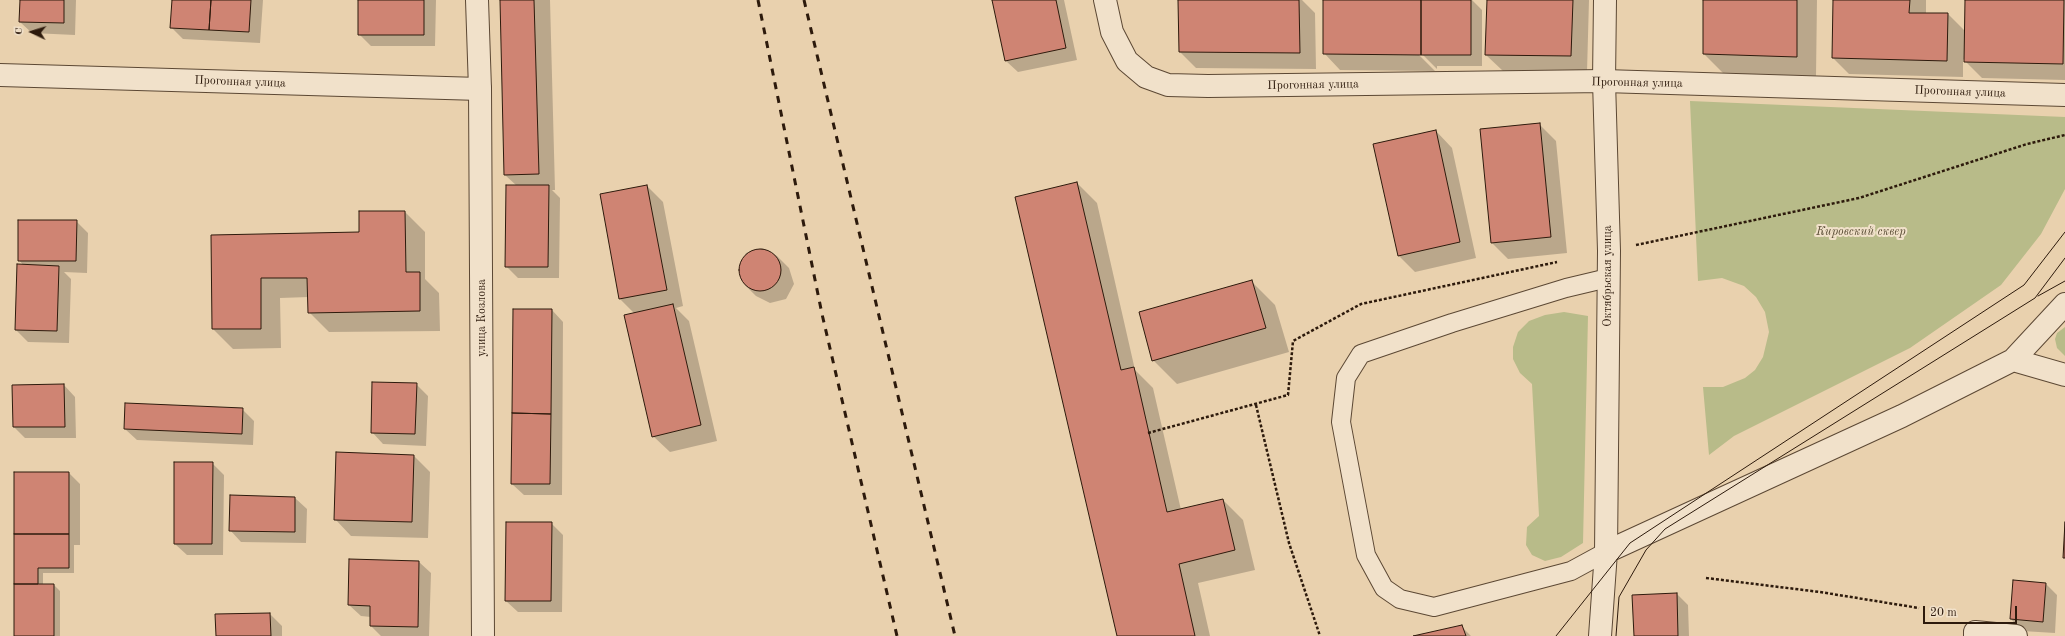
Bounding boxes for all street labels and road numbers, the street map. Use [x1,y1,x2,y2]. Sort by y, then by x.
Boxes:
street label: Прогонная улица [194,73,286,91]
street label: Прогонная улица [1591,75,1683,91]
street label: Прогонная улица [1267,77,1359,93]
street label: Прогонная улица [1914,83,2006,101]
street label: Октябрьская улица [1601,225,1615,327]
street label: улица Козлова [475,279,489,357]

